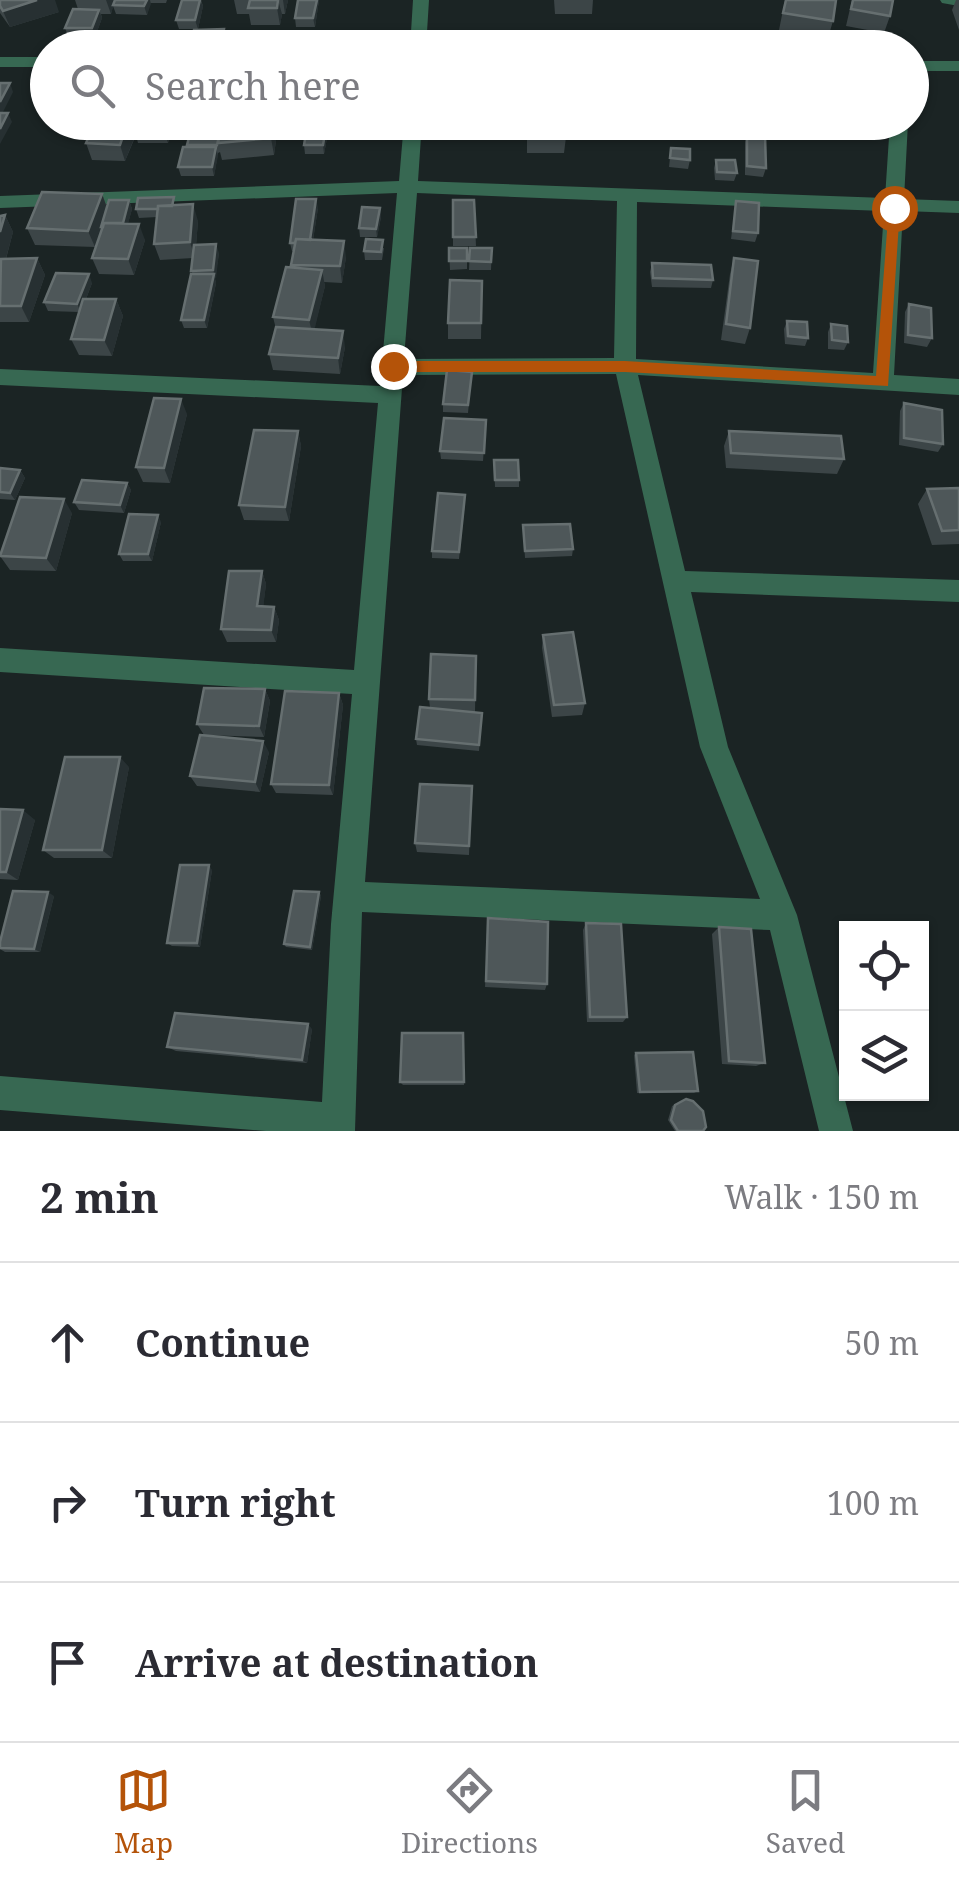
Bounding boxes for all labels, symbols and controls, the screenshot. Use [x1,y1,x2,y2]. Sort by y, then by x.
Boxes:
search box [30,30,929,140]
icon: search [65,58,120,113]
text: Search here [145,59,361,111]
route start [872,186,918,232]
route end [371,344,417,390]
map controls [839,921,929,1101]
button: locate [839,921,929,1011]
button: layers [839,1011,929,1101]
text: 2 min [40,1168,159,1225]
text: Walk · 150 m [724,1175,919,1218]
icon: ahead [40,1315,95,1370]
text: Continue [135,1316,310,1368]
text: 50 m [845,1321,919,1364]
icon: right [40,1475,95,1530]
text: Turn right [135,1476,336,1528]
text: 100 m [827,1481,919,1524]
icon: arrive [40,1635,95,1690]
text: Arrive at destination [135,1636,539,1688]
tab: Map [114,1763,173,1861]
tab: Directions [401,1763,538,1861]
tab: Saved [766,1763,845,1861]

